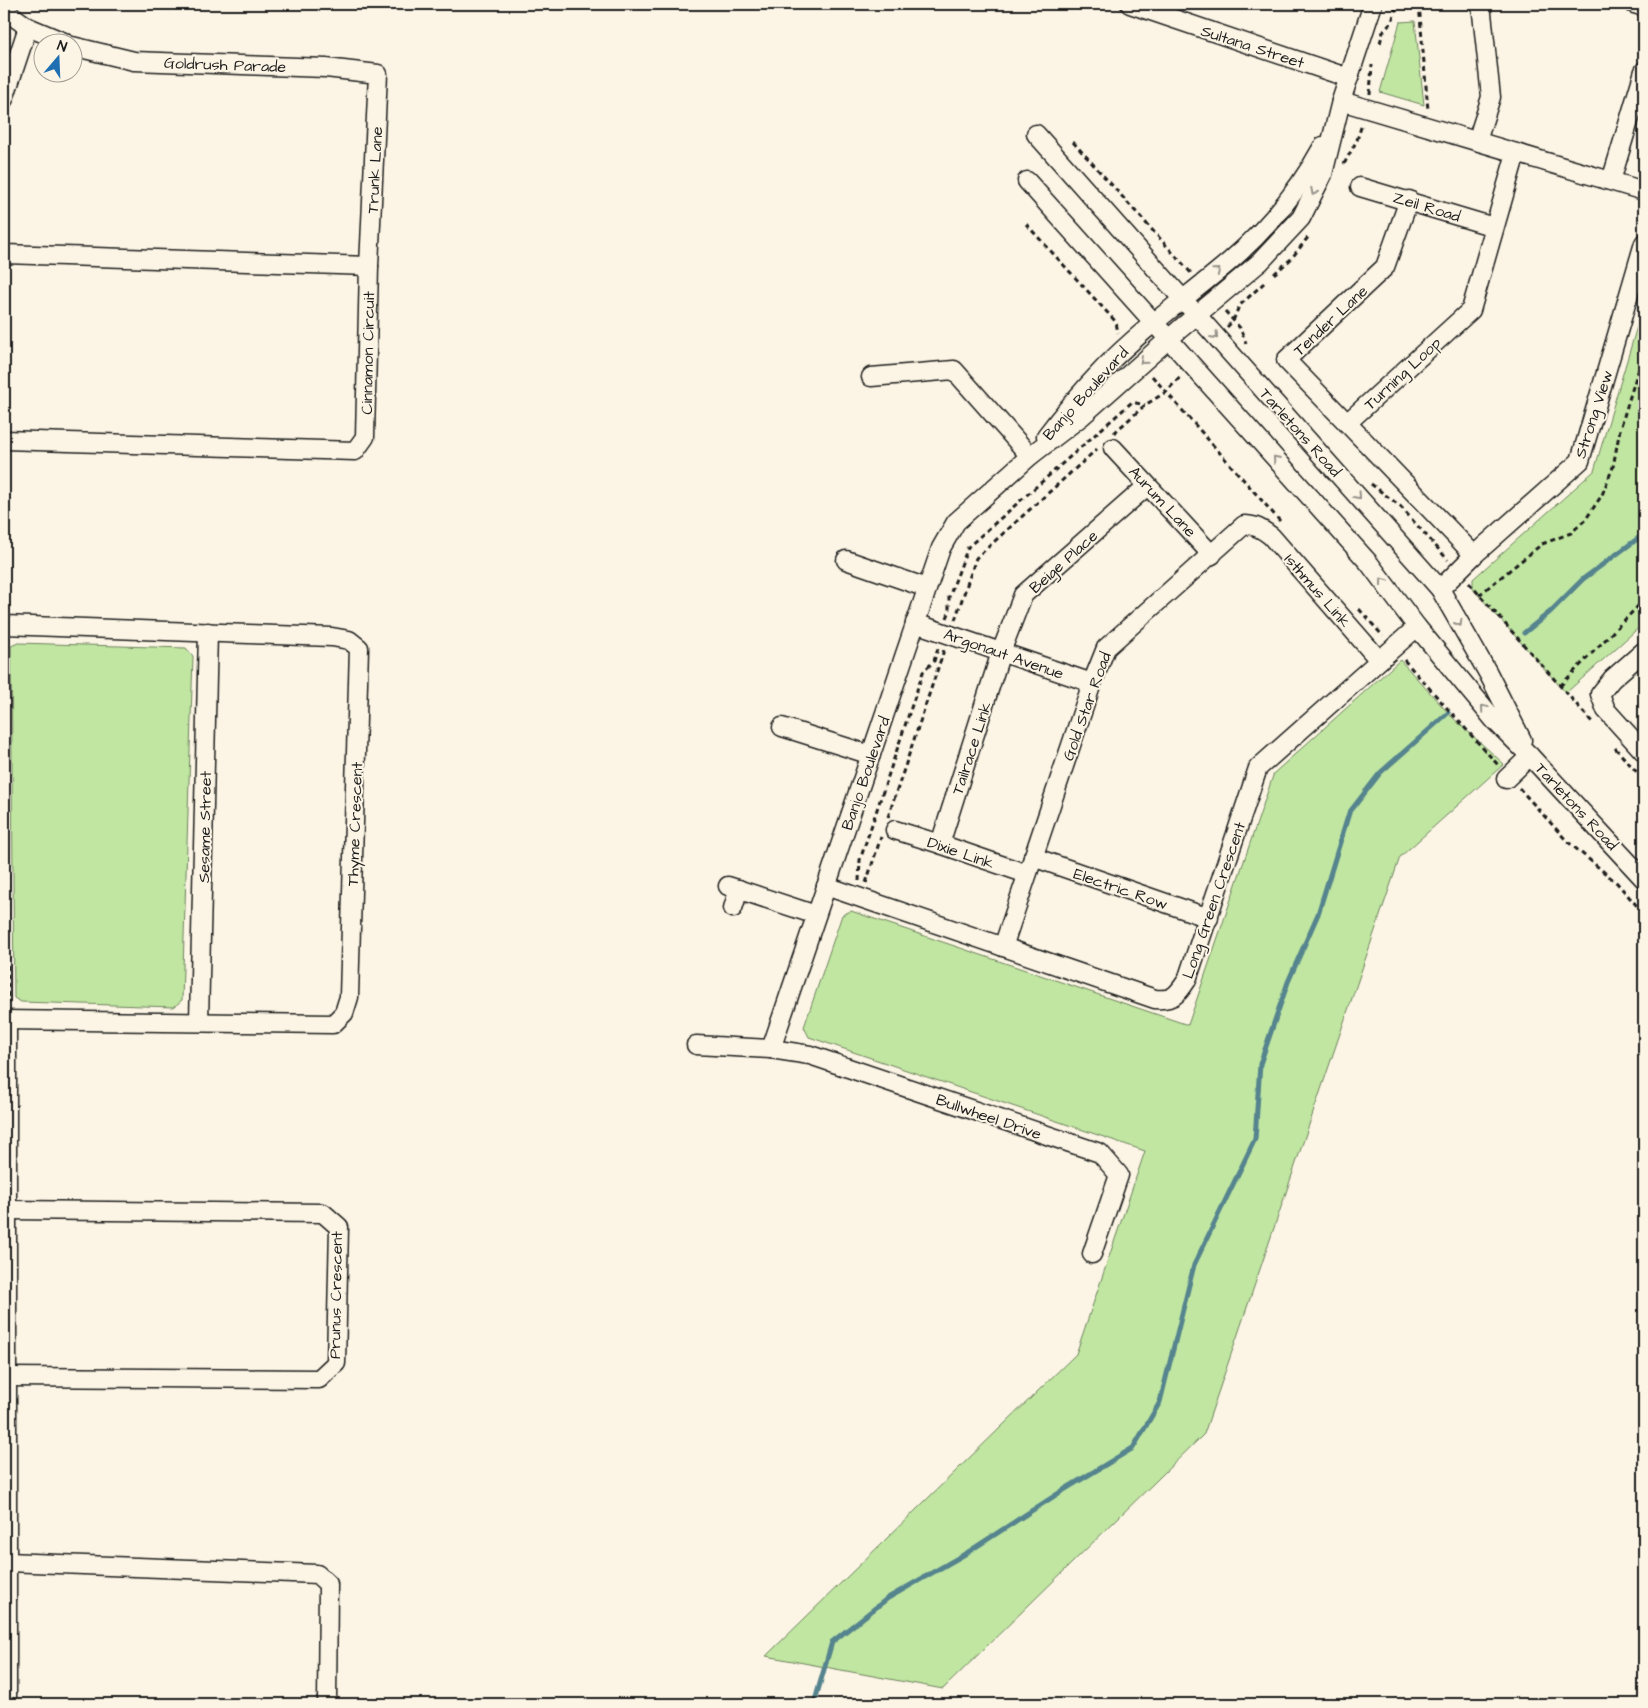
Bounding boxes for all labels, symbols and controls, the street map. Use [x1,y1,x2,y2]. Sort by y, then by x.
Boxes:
street label: Sultana Street [1198,20,1308,74]
north arrow [32,32,82,82]
text: N [54,36,70,58]
street label: Goldrush Parade [163,52,287,78]
street label: Trunk Lane [362,126,388,214]
one-way arrow [1310,186,1320,195]
street label: Zeil Road [1390,186,1463,228]
one-way arrow [1211,269,1220,277]
street label: Tender Lane [1289,280,1373,361]
street label: Cinnamon Circuit [356,291,380,415]
one-way arrow [1209,330,1218,339]
street label: Turning Loop [1359,332,1447,416]
street label: Banjo Boulevard [1038,342,1134,445]
one-way arrow [1139,355,1148,364]
street label: Strong View [1569,367,1619,461]
street label: Tarletons Road [1254,383,1346,482]
one-way arrow [1273,456,1282,465]
street label: Aurum Lane [1124,461,1201,542]
one-way arrow [1352,491,1361,500]
street label: Beige Place [1025,525,1104,599]
street label: Isthmus Link [1279,549,1356,632]
one-way arrow [1380,578,1388,587]
one-way arrow [1453,617,1463,626]
street label: Argonaut Avenue [940,623,1067,686]
street label: Gold Star Road [1057,649,1117,764]
street label: Tailrace Link [947,699,997,798]
one-way arrow [1482,705,1490,714]
street label: Banjo Boulevard [836,714,896,833]
street label: Tarletons Road [1530,758,1623,855]
street label: Thyme Crescent [342,761,369,887]
street label: Sesame Street [193,770,217,883]
street label: Long Green Crescent [1177,818,1252,982]
street label: Dixie Link [924,831,997,875]
street label: Electric Row [1071,863,1171,915]
street label: Bullwheel Drive [933,1089,1045,1145]
street label: Prunus Crescent [324,1230,348,1359]

